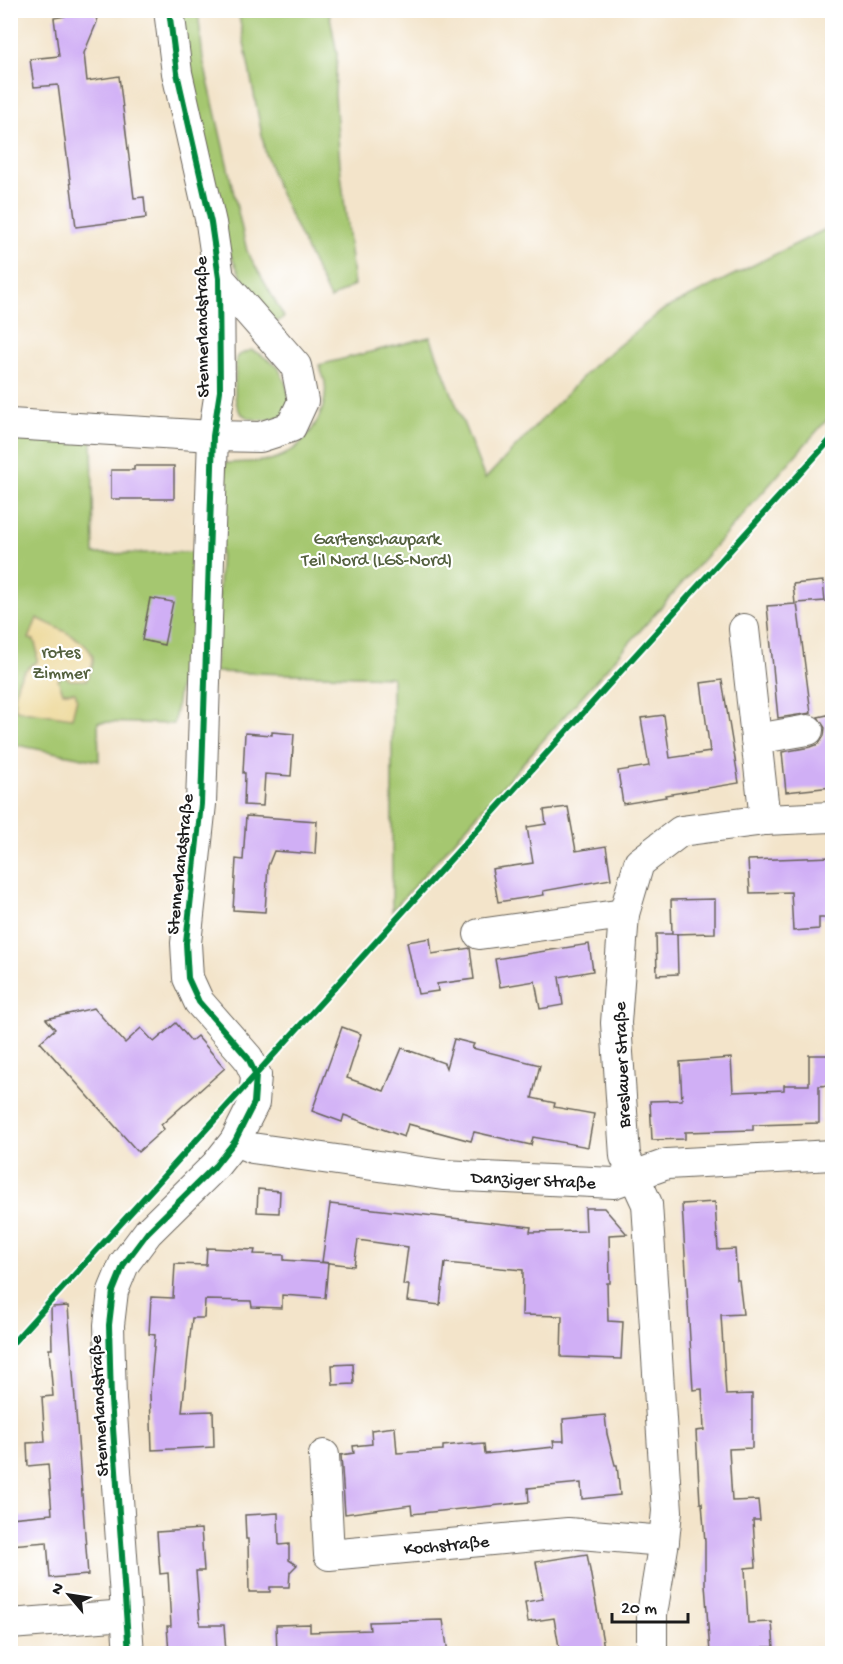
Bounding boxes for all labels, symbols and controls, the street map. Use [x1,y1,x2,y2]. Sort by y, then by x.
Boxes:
street label: Stennerlandstraße [192,255,215,398]
park label: Gartenschaupark Teil Nord (LGS-Nord) [301,530,452,572]
park label: rotes Zimmer [33,643,91,685]
street label: Stennerlandstraße [164,792,199,936]
street label: Breslauer Straße [611,1001,636,1129]
street label: Danziger Straße [470,1168,597,1195]
street label: Stennerlandstraße [86,1334,115,1477]
street label: Kochstraße [403,1532,491,1561]
north arrow [39,1565,99,1625]
text: N [48,1580,70,1599]
scale bar [612,1586,688,1624]
text: 20 m [621,1599,657,1620]

